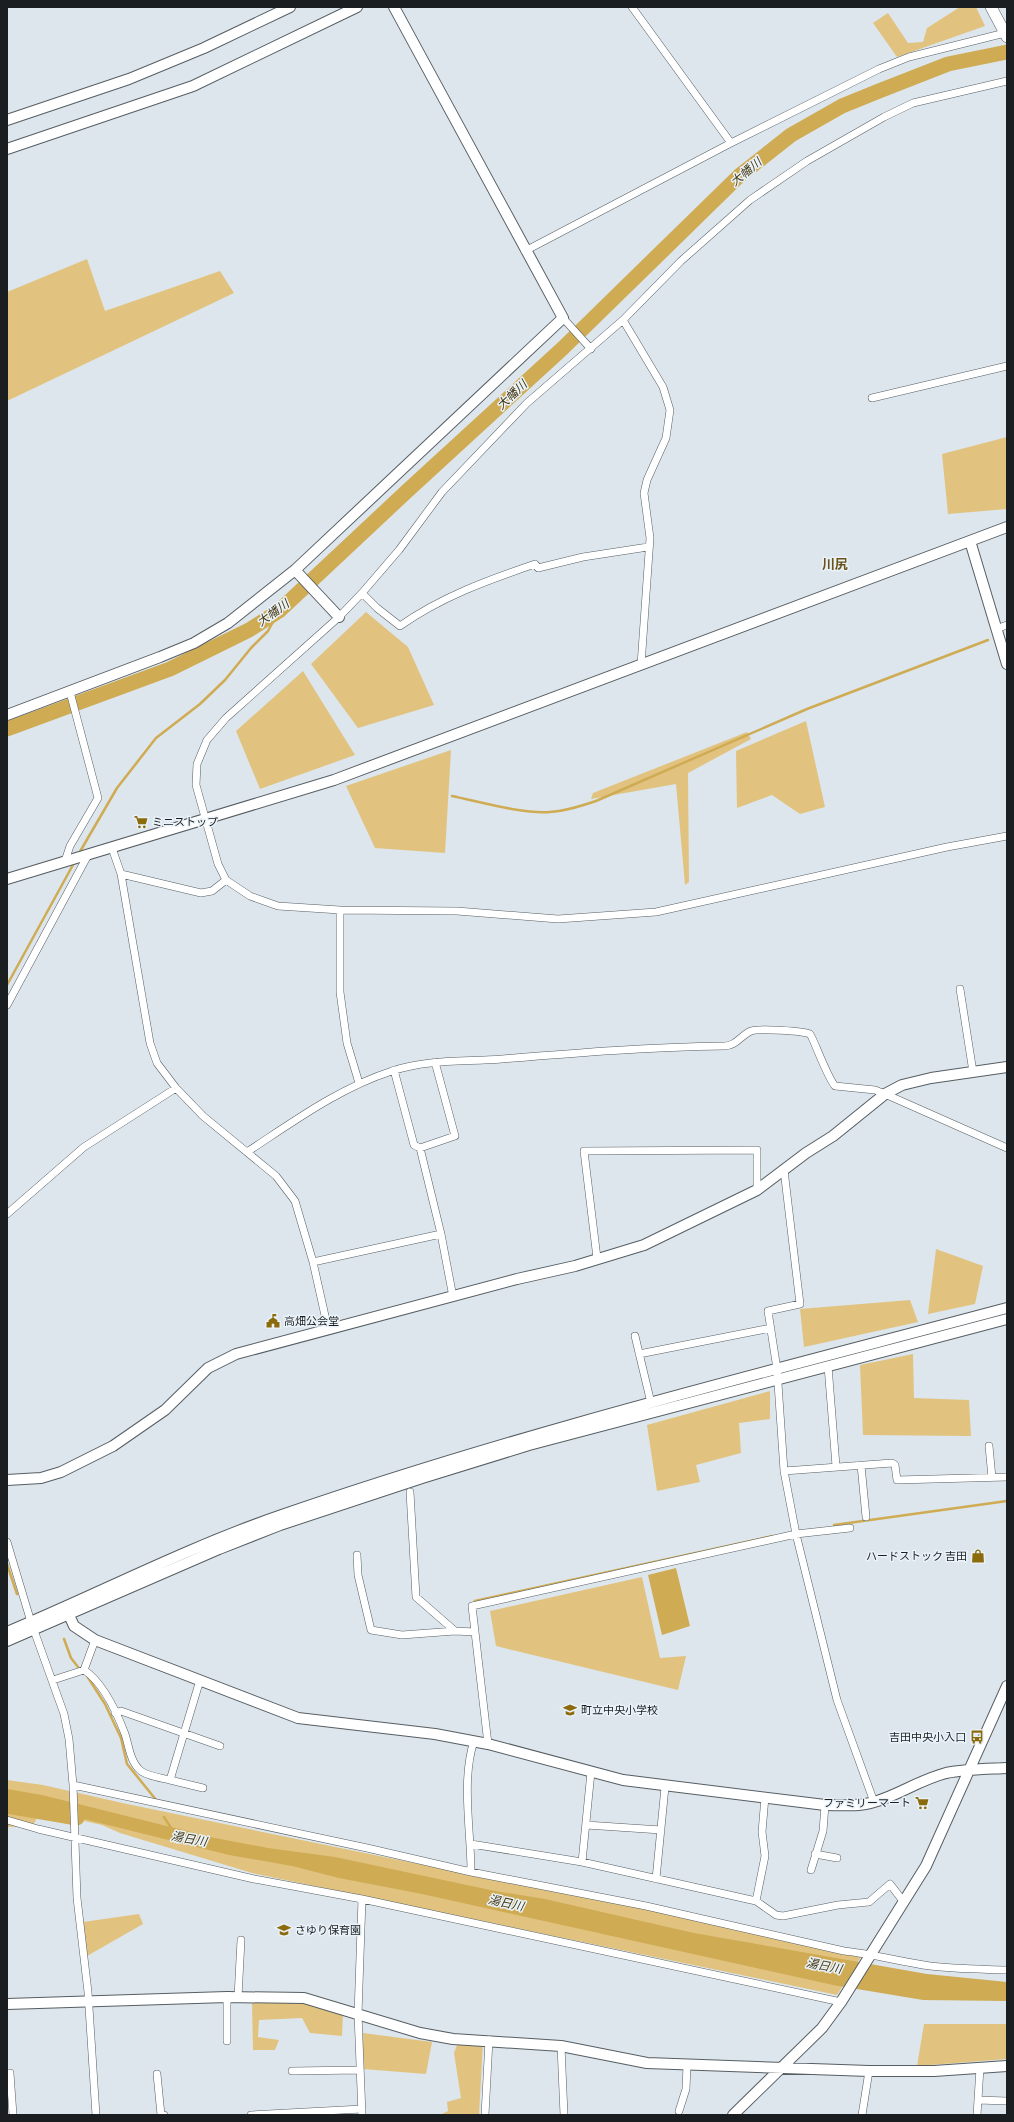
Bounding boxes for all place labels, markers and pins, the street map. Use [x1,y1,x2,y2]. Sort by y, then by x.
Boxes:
supermarket icon: ミニストップ [133,814,149,830]
place label: ミニストップ [152,815,218,828]
public building icon: 高畑公会堂 [265,1313,281,1329]
place label: 高畑公会堂 [284,1314,339,1327]
shop icon: ハードストック 吉田 [970,1548,986,1564]
place label: ハードストック 吉田 [866,1549,967,1562]
school or university icon: 町立中央小学校 [562,1702,578,1718]
place label: 町立中央小学校 [581,1703,658,1716]
bus stop icon: 吉田中央小入口 [969,1729,985,1745]
place label: 吉田中央小入口 [889,1730,966,1743]
supermarket icon: ファミリーマート [914,1795,930,1811]
place label: ファミリーマート [823,1796,911,1809]
school or university icon: さゆり保育園 [276,1922,292,1938]
place label: さゆり保育園 [295,1923,361,1936]

